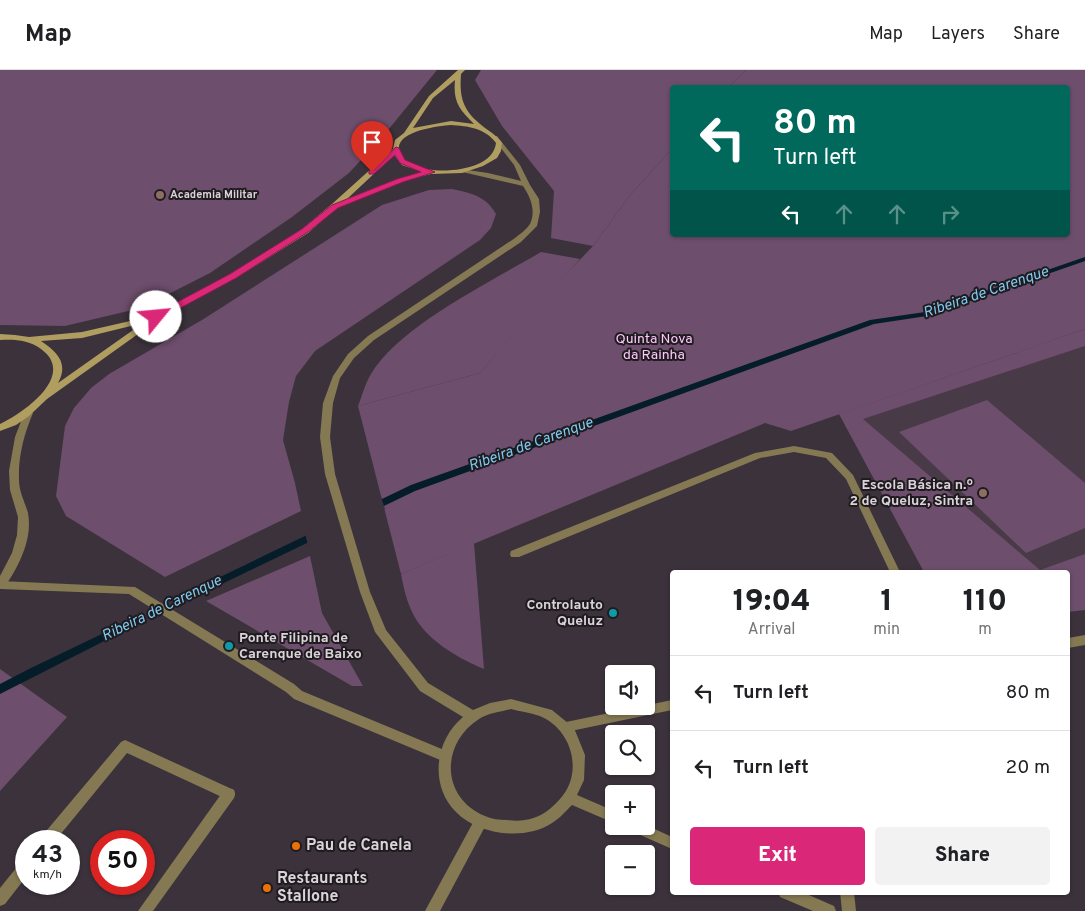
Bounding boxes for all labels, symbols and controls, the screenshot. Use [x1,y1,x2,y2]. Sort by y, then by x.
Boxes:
text: Map [25,20,72,50]
text: Map [869,23,903,46]
text: Layers [931,23,985,46]
text: Share [1013,23,1060,46]
text: 80 m [773,102,857,146]
icon: left [690,105,755,170]
pin [351,121,393,172]
icon: arrive [358,128,386,156]
text: Turn left [773,145,856,172]
place label: Academia Militar [170,188,258,202]
marker: Academia Militar [154,189,166,201]
icon: left [777,200,805,228]
icon: ahead [830,200,858,228]
icon: ahead [883,200,911,228]
icon: right [936,200,964,228]
water label: Ribeira de Carenque [921,263,1051,323]
position arrow [129,290,181,342]
park label: Quinta Nova da Rainha [615,331,693,364]
water label: Ribeira de Carenque [466,414,596,476]
place label: Escola Básica n.º 2 de Queluz, Sintra [849,477,973,510]
marker: Escola Básica n.º 2 de Queluz, Sintra [977,487,989,499]
water label: Ribeira de Carenque [99,572,225,646]
text: 19:04 [733,584,811,621]
text: 1 [881,584,893,621]
text: 110 [963,584,1007,621]
place label: Controlauto Queluz [526,597,603,630]
marker: Controlauto Queluz [607,607,619,619]
text: Arrival [748,620,796,640]
text: min [873,620,900,640]
text: m [978,620,992,640]
place label: Ponte Filipina de Carenque de Baixo [239,630,362,663]
marker: Ponte Filipina de Carenque de Baixo [223,640,235,652]
map controls [605,665,655,895]
button: sound [605,665,655,715]
icon: left [690,679,718,707]
text: Turn left [733,681,809,705]
text: 80 m [1006,681,1050,705]
button: search [605,725,655,775]
icon: left [690,754,718,782]
text: Turn left [733,756,809,780]
text: 20 m [1006,756,1050,780]
button: + [605,785,655,835]
button: Exit [690,827,865,885]
button: Share [875,827,1050,885]
speed limit sign: 50 [90,830,155,895]
place label: Pau de Canela [306,836,412,856]
text: 43 [32,840,63,872]
marker: Pau de Canela [290,840,302,852]
button: − [605,845,655,895]
text: km/h [33,867,62,883]
place label: Restaurants Stallone [277,869,367,907]
marker: Restaurants Stallone [261,882,273,894]

